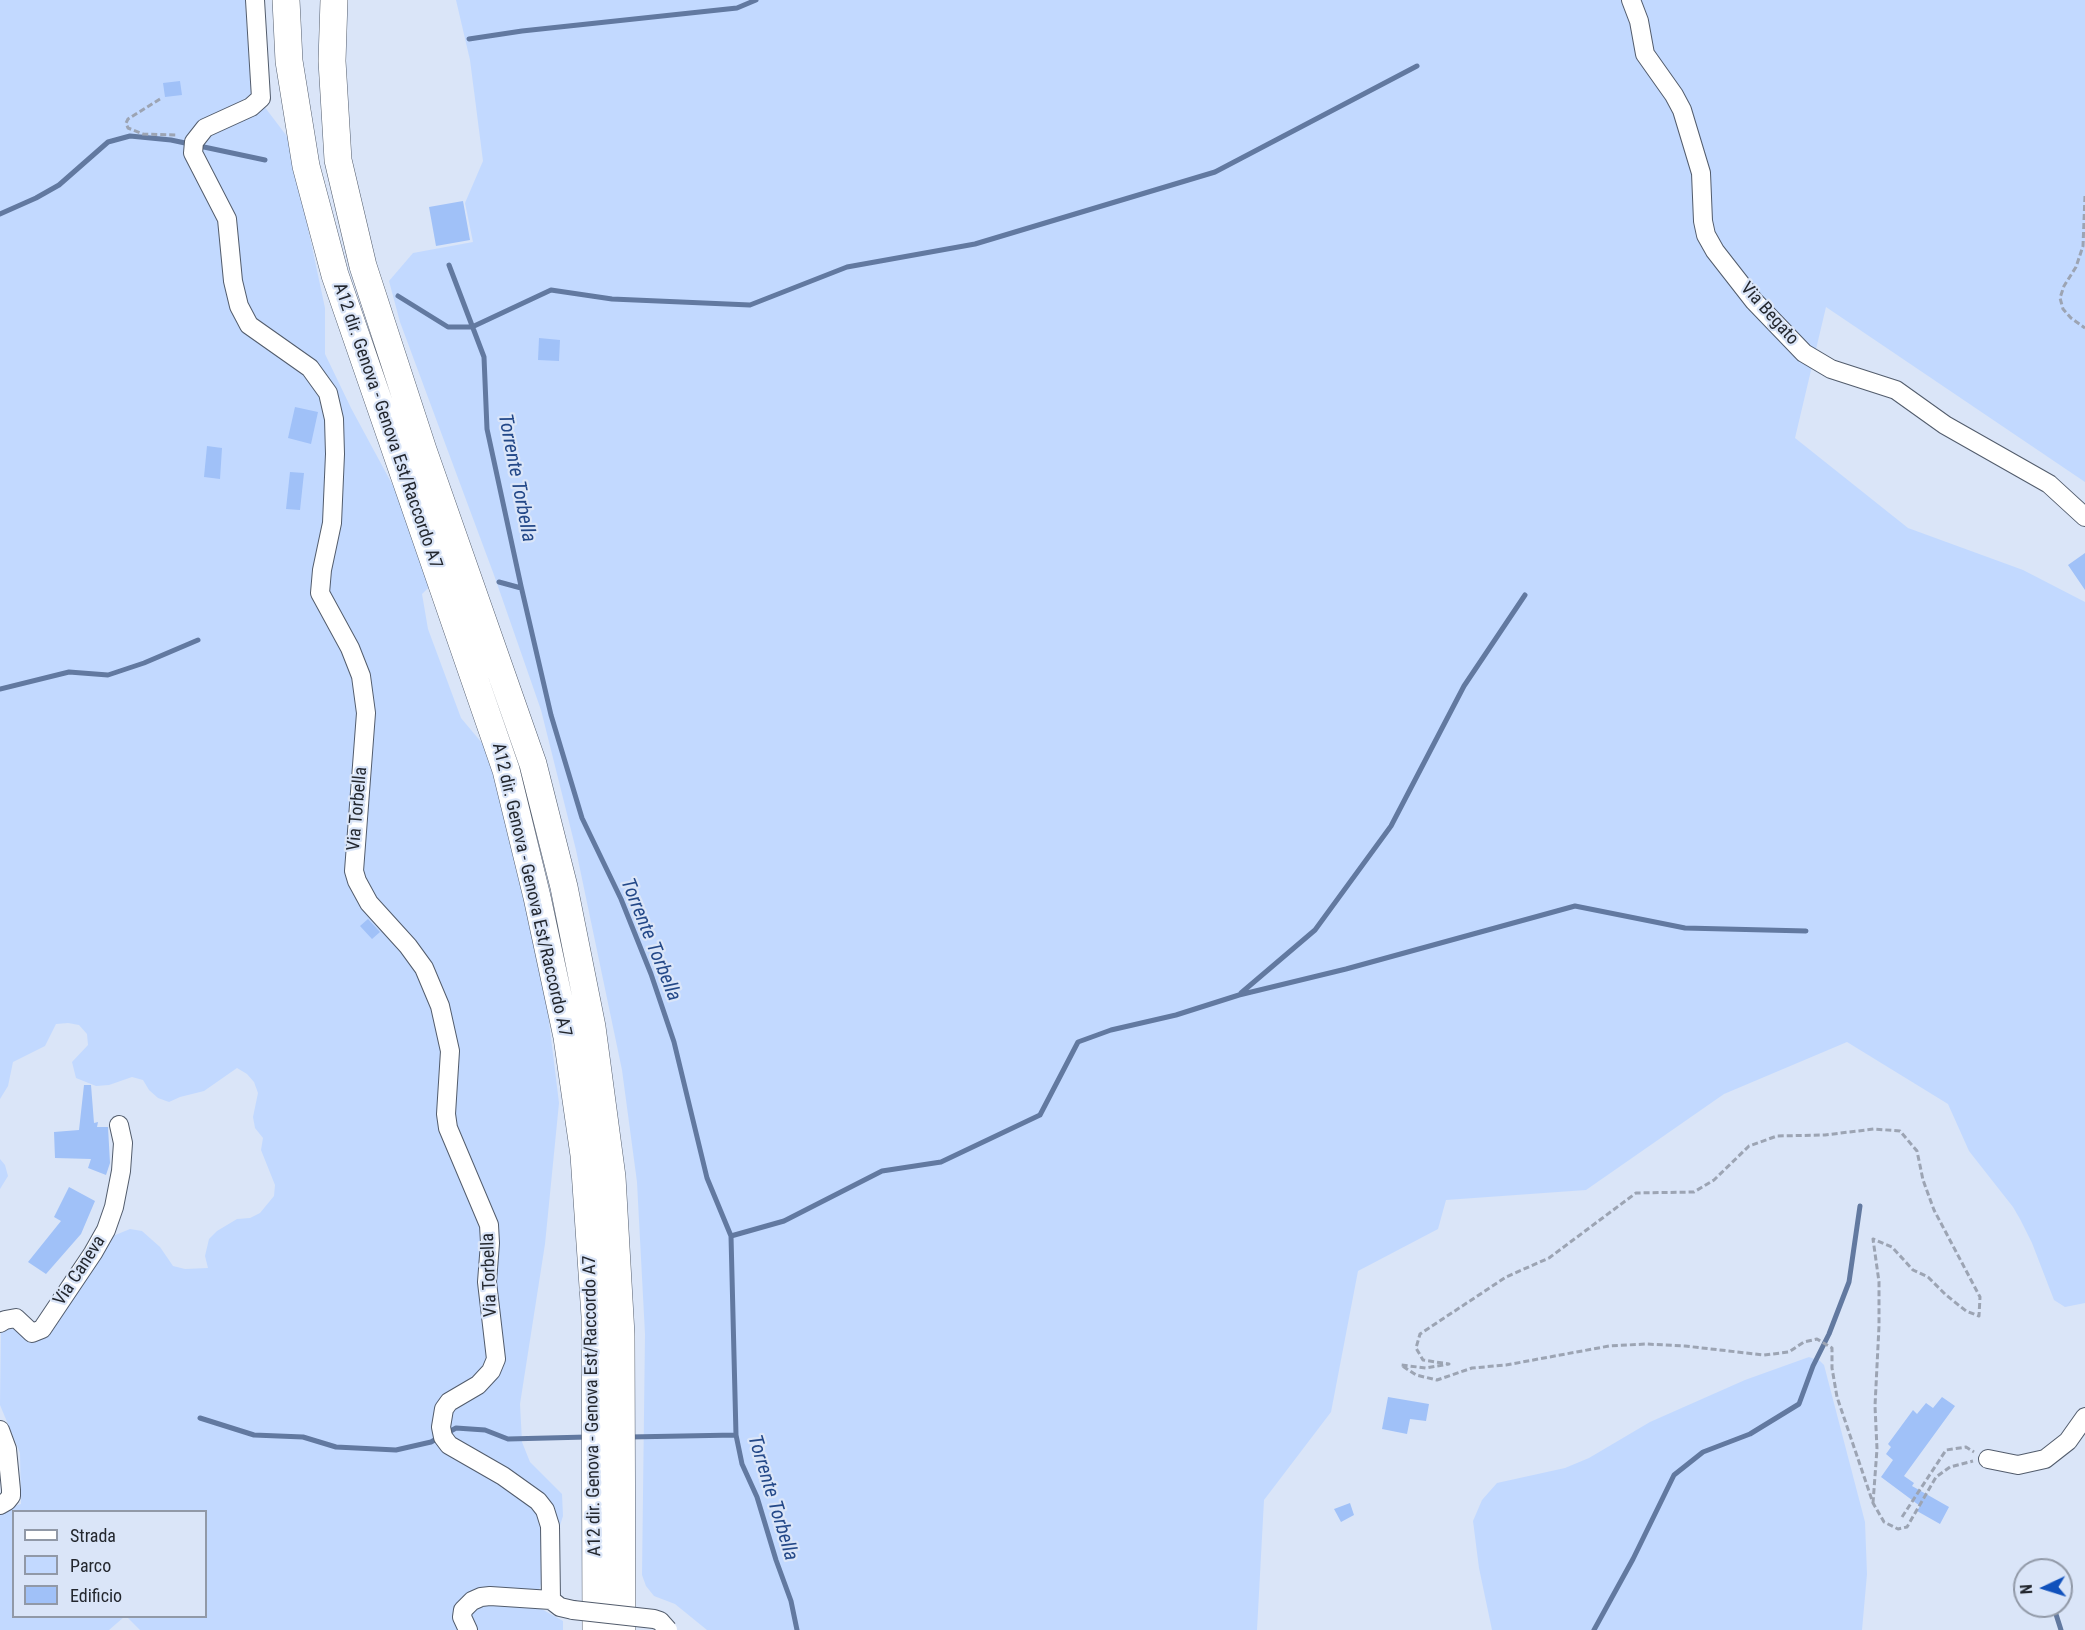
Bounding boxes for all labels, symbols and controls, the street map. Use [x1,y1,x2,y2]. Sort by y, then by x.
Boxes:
street label: Via Begato [1735,278,1803,350]
street label: A12 dir. Genova - Genova Est/Raccordo A7 [328,280,446,572]
water label: Torrente Torbella [492,412,540,544]
street label: A12 dir. Genova - Genova Est/Raccordo A7 [487,741,575,1039]
street label: Via Torbella [344,766,372,852]
water label: Torrente Torbella [615,875,685,1005]
street label: Via Caneva [49,1232,111,1310]
street label: Via Torbella [478,1233,502,1317]
street label: A12 dir. Genova - Genova Est/Raccordo A7 [580,1255,606,1557]
water label: Torrente Torbella [742,1432,802,1564]
legend [12,1510,207,1618]
text: Strada [70,1525,116,1546]
text: Parco [70,1555,111,1576]
north arrow [2013,1558,2073,1618]
text: N [2017,1584,2036,1595]
text: Edificio [70,1585,122,1606]

